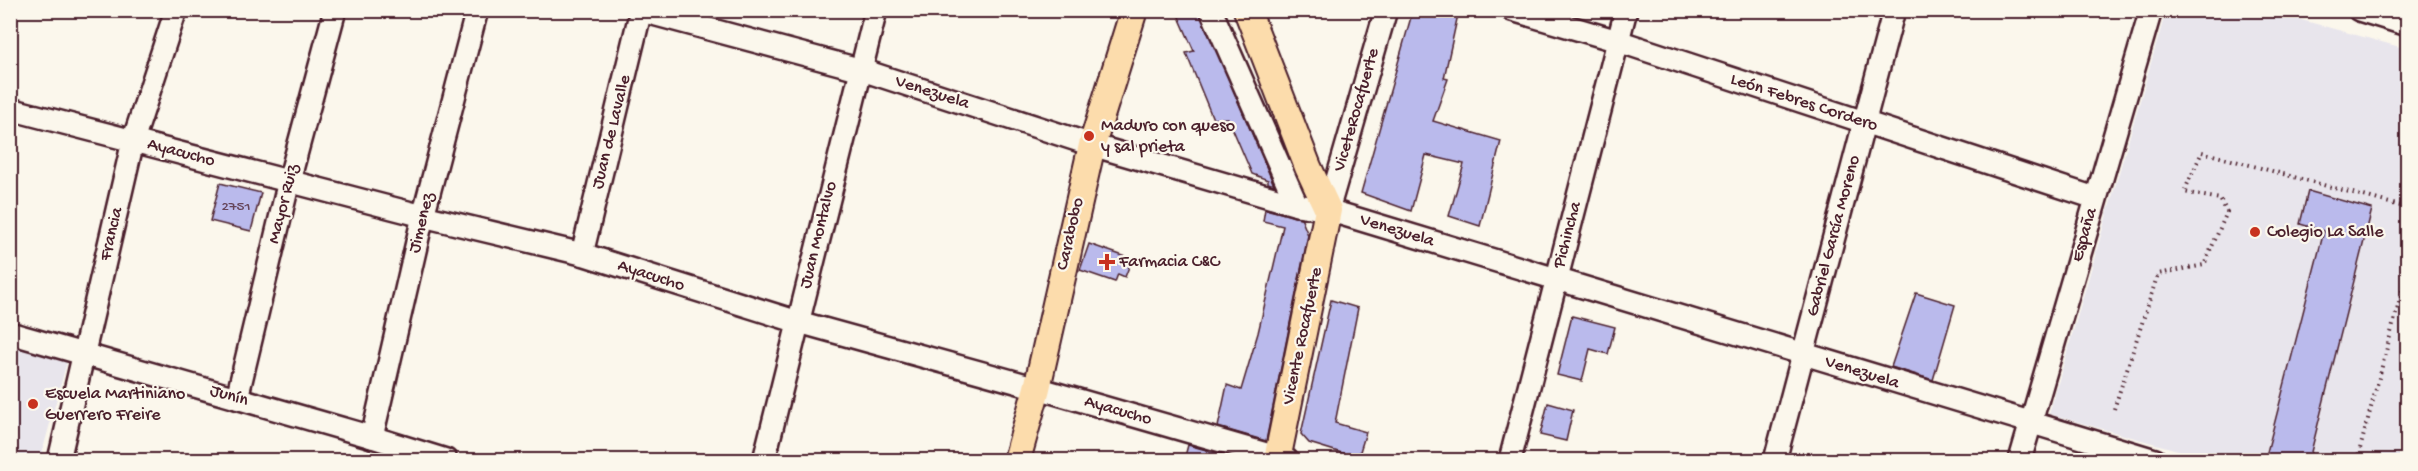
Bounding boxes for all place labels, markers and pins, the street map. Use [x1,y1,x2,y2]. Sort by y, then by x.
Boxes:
place label: Maduro con queso y sal prieta [1101,116,1235,158]
marker: Maduro con queso y sal prieta [1082,129,1096,143]
place label: Colegio La Salle [2267,222,2384,243]
marker: Colegio La Salle [2248,225,2262,239]
place label: Farmacia C&C [1118,252,1221,273]
marker: Farmacia C&C [1100,255,1114,269]
place label: Escuela Martiniano Guerrero Freire [45,384,185,426]
marker: Escuela Martiniano Guerrero Freire [26,397,40,411]

